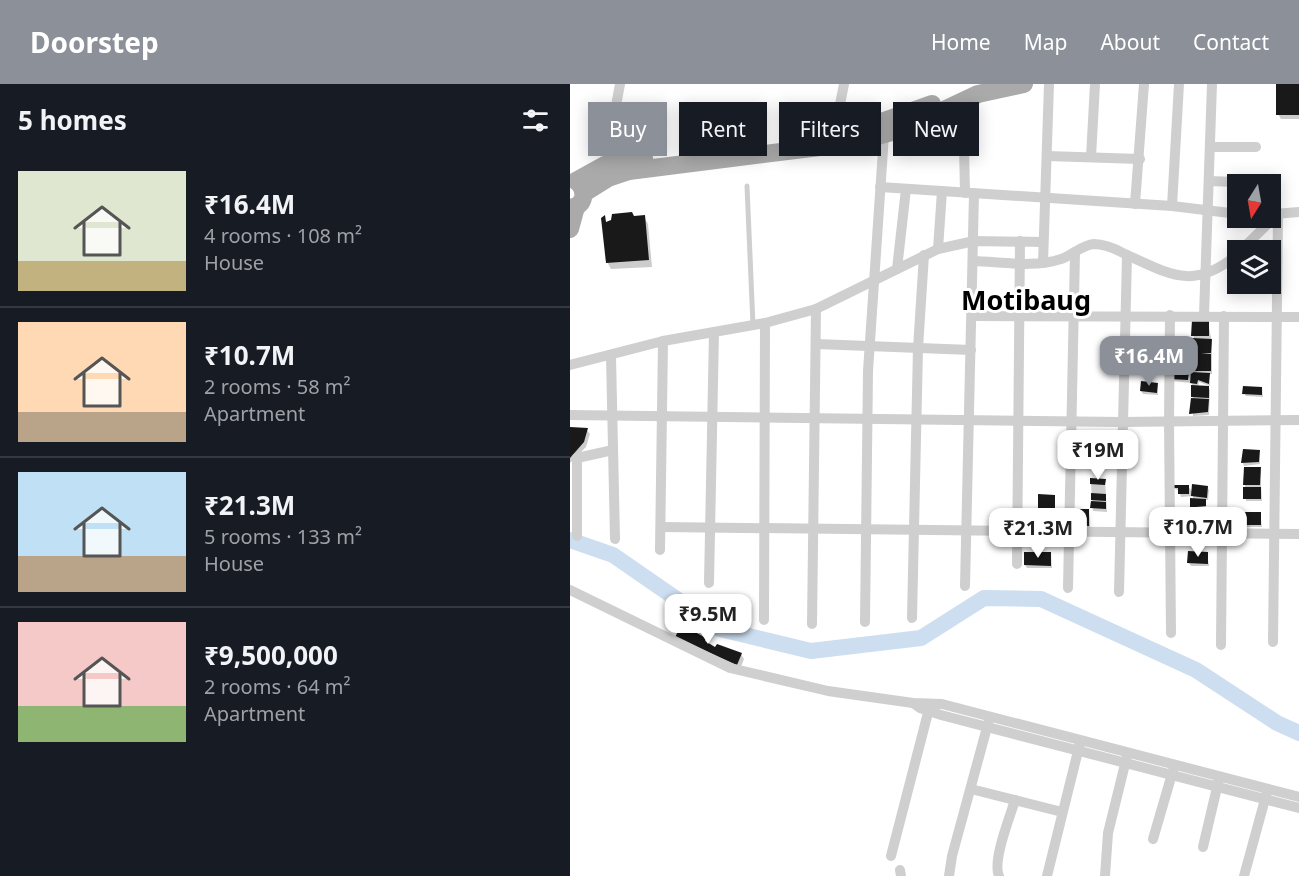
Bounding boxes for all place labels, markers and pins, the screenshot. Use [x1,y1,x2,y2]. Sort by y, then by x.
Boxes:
pin: ₹16.4M [1100,336,1198,387]
pin: ₹19M [1062,430,1134,481]
pin: ₹10.7M [1149,507,1247,558]
pin: ₹21.3M [989,508,1087,559]
pin: ₹9.5M [666,594,750,645]

